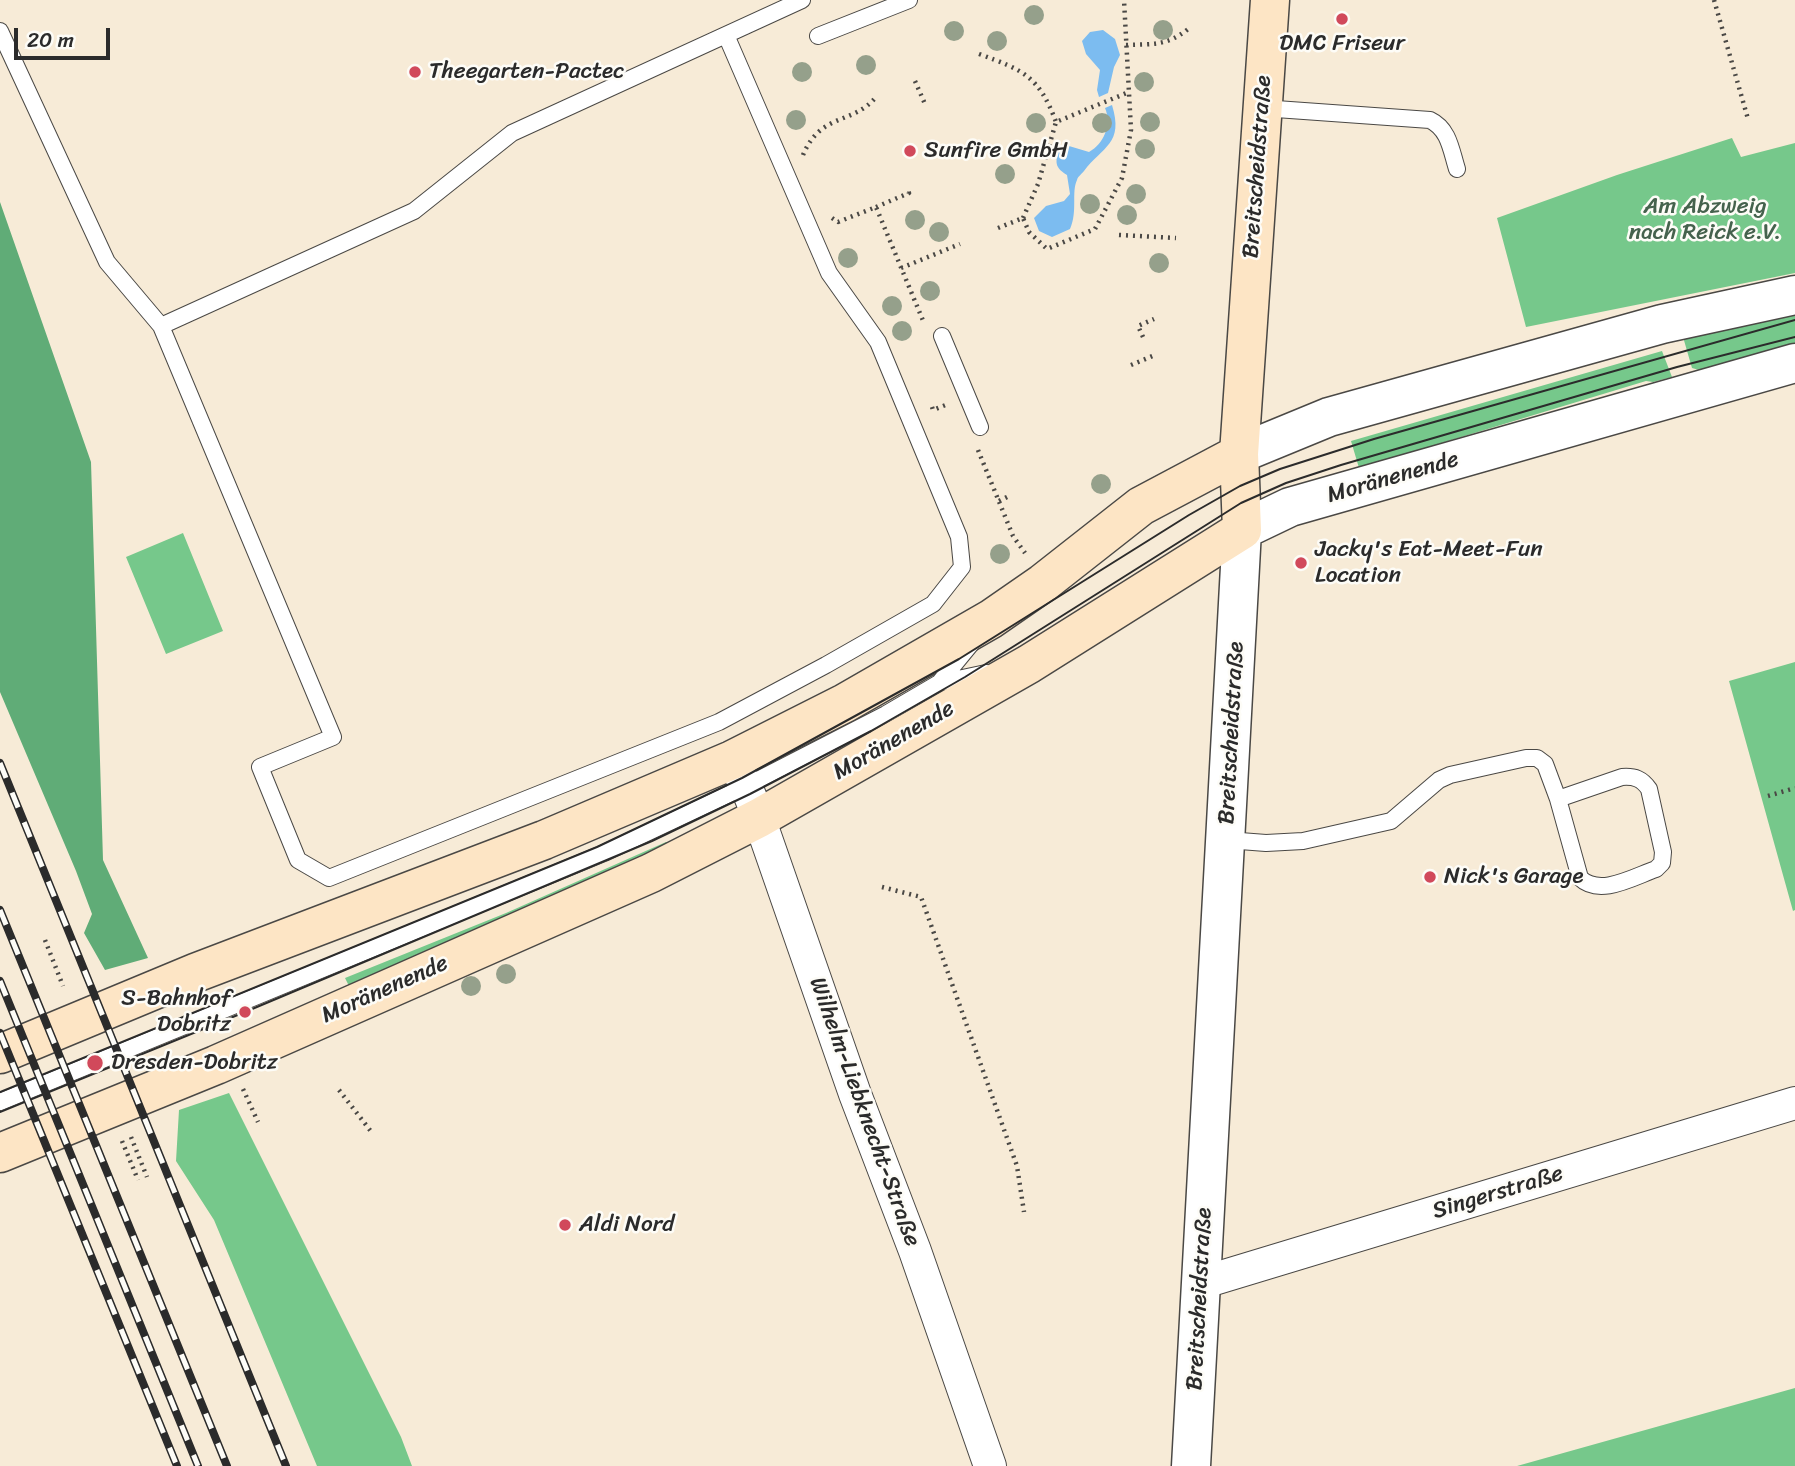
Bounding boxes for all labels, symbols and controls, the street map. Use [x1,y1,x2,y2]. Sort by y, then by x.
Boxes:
marker: DMC Friseur [1334,11,1350,27]
scale bar [18,14,114,58]
text: 20 m [27,21,74,59]
place label: DMC Friseur [1279,30,1405,58]
place label: Theegarten-Pactec [429,58,625,86]
marker: Theegarten-Pactec [407,64,423,80]
street label: Breitscheidstraße [1238,75,1278,259]
place label: Sunfire GmbH [924,137,1068,165]
marker: Sunfire GmbH [902,143,918,159]
park label: Am Abzweig nach Reick e.V. [1629,193,1781,247]
street label: Moränenende [1324,446,1462,510]
place label: Jacky's Eat-Meet-Fun Location [1315,536,1543,590]
marker: Jacky's Eat-Meet-Fun Location [1293,555,1309,571]
street label: Breitscheidstraße [1213,641,1251,825]
street label: Moränenende [828,695,960,787]
place label: Nick's Garage [1444,863,1584,891]
marker: Nick's Garage [1422,869,1438,885]
street label: Moränenende [317,950,453,1030]
street label: Wilhelm-Liebknecht-Straße [802,974,926,1250]
place label: S-Bahnhof Dobritz [121,985,231,1039]
marker: S-Bahnhof Dobritz [237,1004,253,1020]
place label: Dresden-Dobritz [111,1049,278,1077]
marker: Dresden-Dobritz [85,1053,105,1073]
street label: Singerstraße [1429,1160,1567,1226]
street label: Breitscheidstraße [1181,1207,1219,1391]
place label: Aldi Nord [579,1211,674,1239]
marker: Aldi Nord [557,1217,573,1233]

